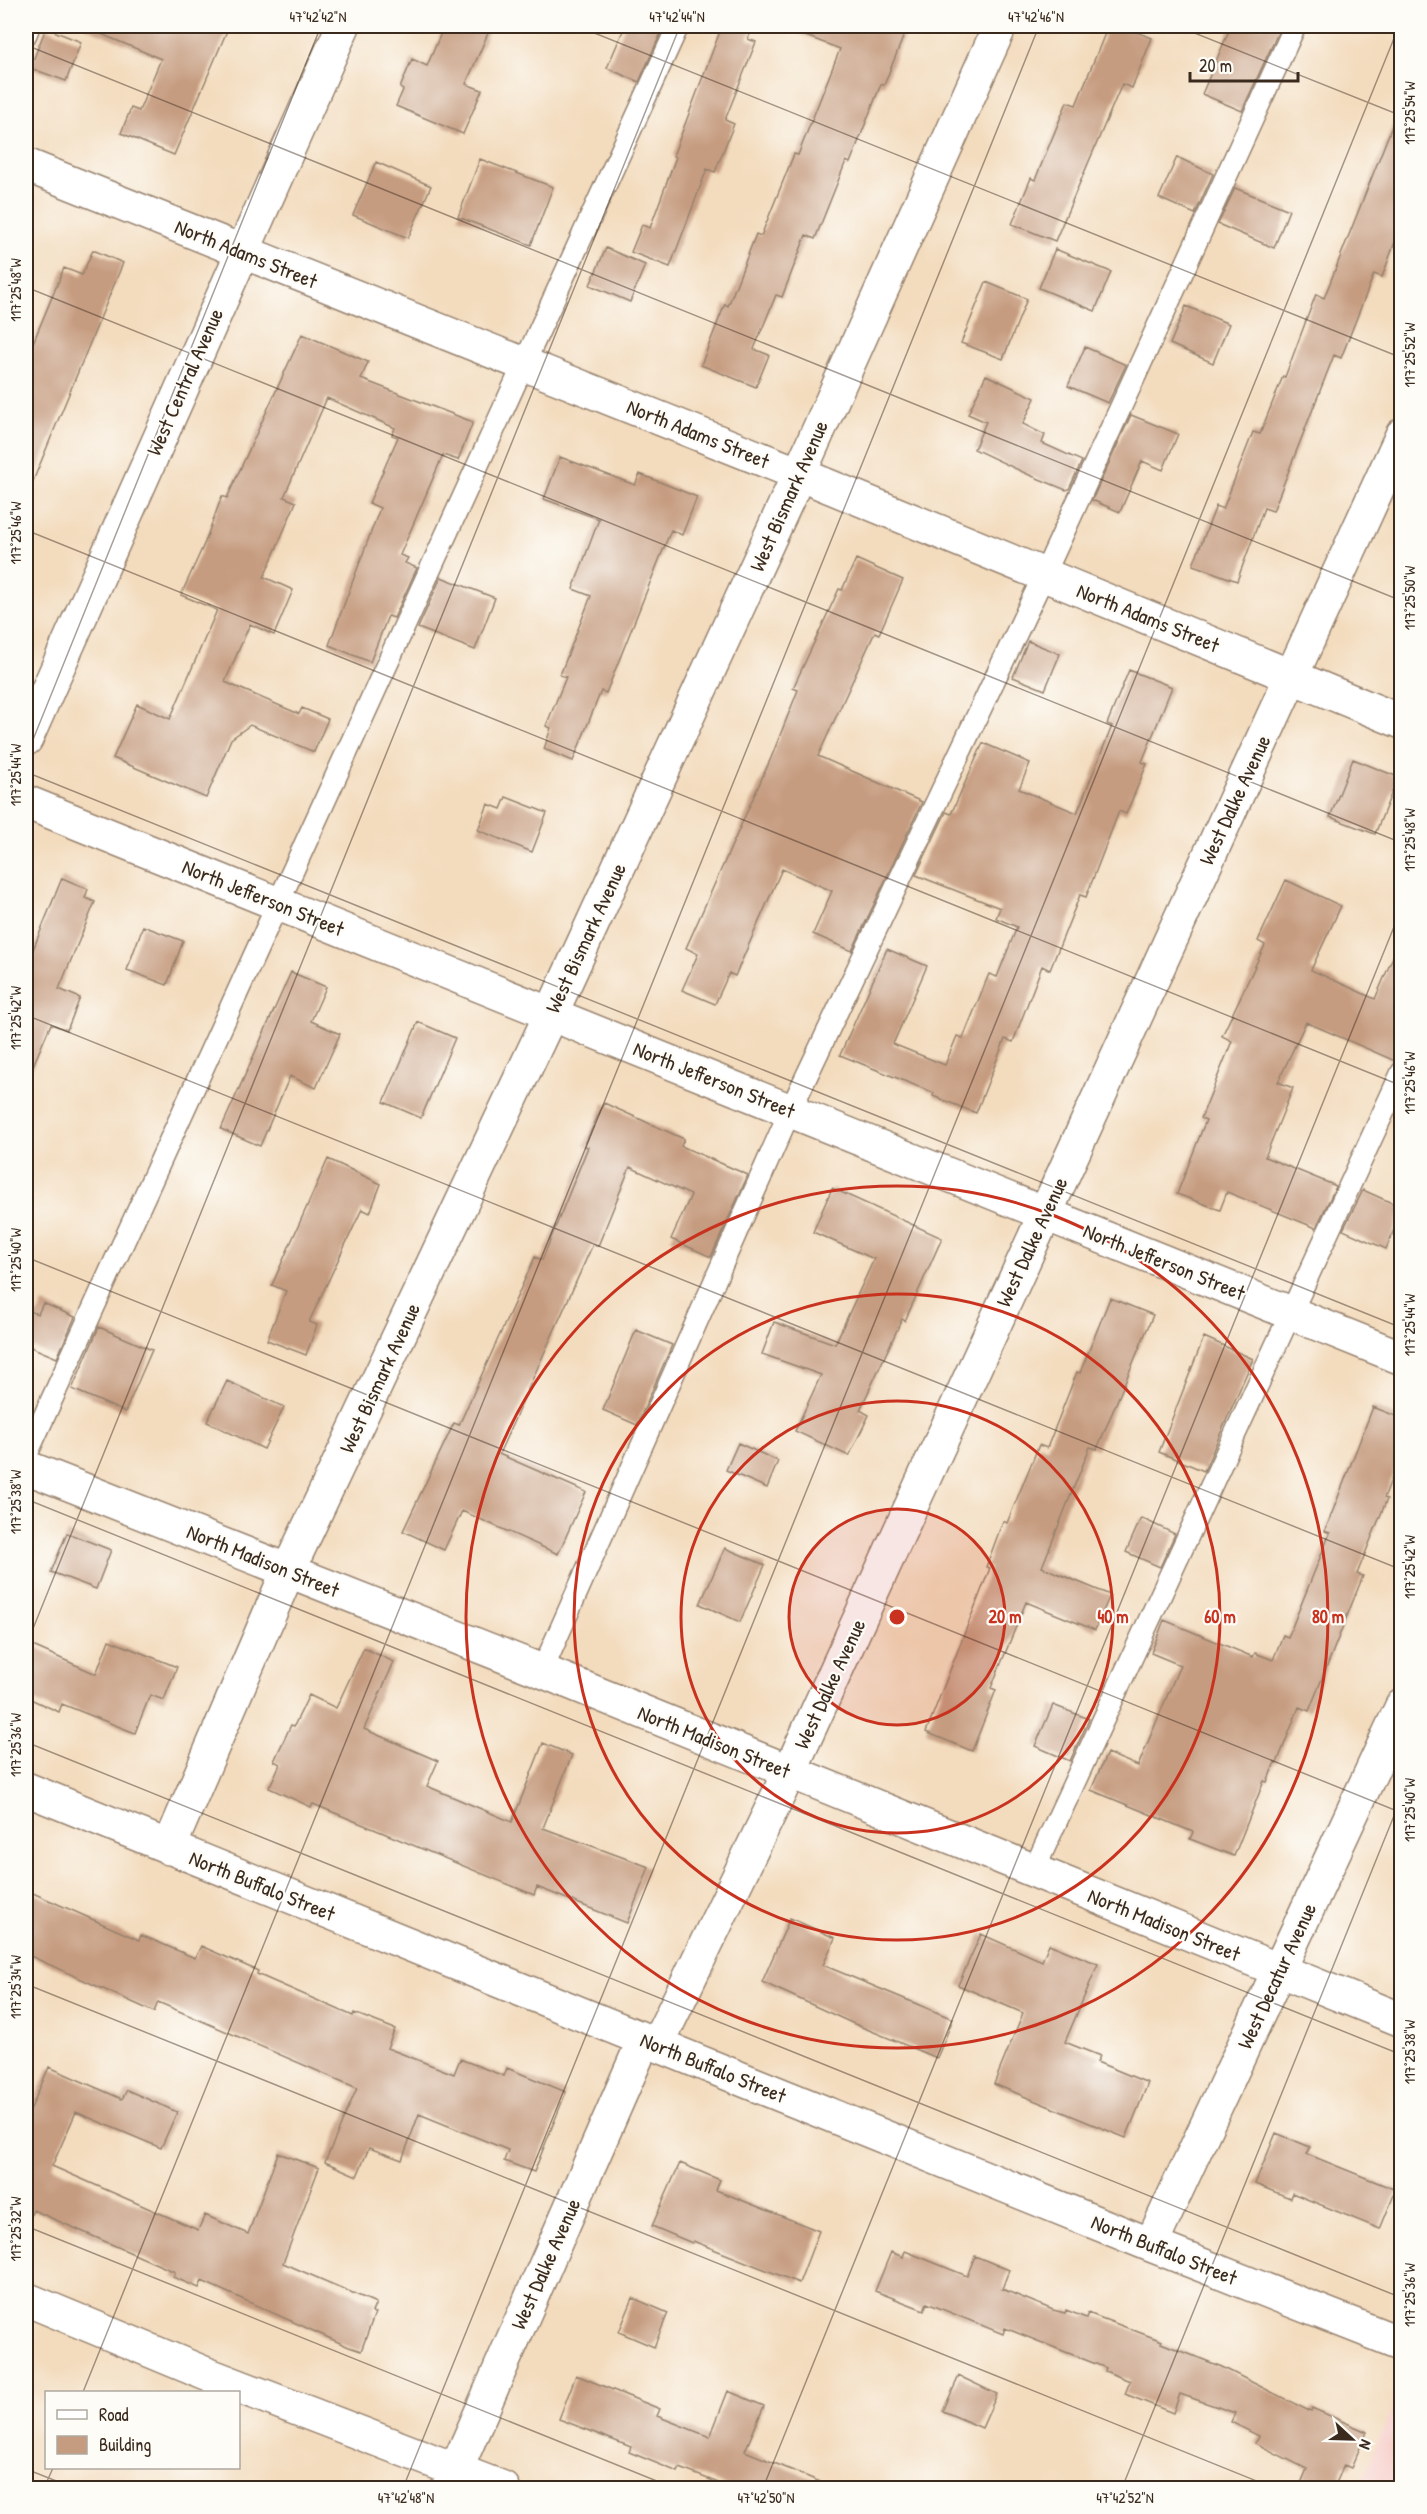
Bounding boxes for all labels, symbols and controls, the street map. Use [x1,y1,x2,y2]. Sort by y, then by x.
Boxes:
text: 47°42'42"N [290,6,346,27]
text: 47°42'44"N [649,6,705,27]
text: 47°42'46"N [1008,6,1064,27]
scale bar [1190,45,1298,83]
text: 20 m [1199,53,1232,78]
text: 117°25'54"W [1399,81,1420,145]
street label: North Adams Street [171,212,322,296]
text: 117°25'48"W [5,257,26,322]
street label: West Central Avenue [139,304,230,460]
text: 117°25'52"W [1399,322,1420,387]
street label: North Adams Street [623,392,774,476]
street label: West Bismark Avenue [742,416,835,576]
text: 117°25'46"W [5,501,26,565]
text: 117°25'50"W [1399,565,1420,630]
street label: North Adams Street [1073,576,1224,660]
street label: West Dalke Avenue [1192,730,1277,870]
text: 117°25'44"W [5,743,26,806]
text: 117°25'48"W [1399,807,1420,872]
street label: North Jefferson Street [178,852,349,943]
street label: West Bismark Avenue [538,858,633,1017]
text: 117°25'42"W [5,985,26,1050]
street label: North Jefferson Street [629,1034,800,1125]
text: 117°25'46"W [1399,1051,1420,1115]
street label: West Dalke Avenue [989,1172,1074,1312]
street label: North Jefferson Street [1079,1216,1250,1307]
text: 117°25'40"W [5,1227,26,1292]
text: 117°25'44"W [1399,1293,1420,1356]
street label: West Bismark Avenue [332,1298,427,1457]
text: 117°25'38"W [5,1469,26,1534]
street label: North Madison Street [183,1517,344,1605]
text: 117°25'42"W [1399,1534,1420,1599]
text: 20 m [989,1604,1021,1629]
text: 40 m [1097,1604,1129,1629]
text: 60 m [1204,1604,1236,1629]
text: 80 m [1312,1604,1344,1629]
centre of rings [887,1607,907,1627]
street label: West Dalke Avenue [787,1614,872,1754]
street label: North Madison Street [634,1698,795,1786]
text: 117°25'36"W [5,1712,26,1777]
text: 117°25'40"W [1399,1777,1420,1842]
street label: North Buffalo Street [185,1843,340,1928]
street label: North Madison Street [1084,1881,1245,1969]
street label: West Decatur Avenue [1230,1898,1323,2053]
text: 117°25'34"W [5,1954,26,2019]
text: 117°25'38"W [1399,2019,1420,2084]
street label: North Buffalo Street [636,2025,791,2110]
street label: West Dalke Avenue [504,2194,587,2334]
text: 117°25'32"W [5,2196,26,2262]
street label: North Buffalo Street [1087,2207,1242,2292]
text: 117°25'36"W [1399,2262,1420,2327]
legend [45,2391,240,2469]
text: Road [99,2402,129,2427]
north arrow [1322,2409,1382,2469]
text: Building [99,2432,151,2457]
text: N [1354,2437,1378,2453]
text: 47°42'48"N [378,2487,434,2508]
text: 47°42'50"N [737,2487,795,2508]
text: 47°42'52"N [1096,2487,1154,2508]

